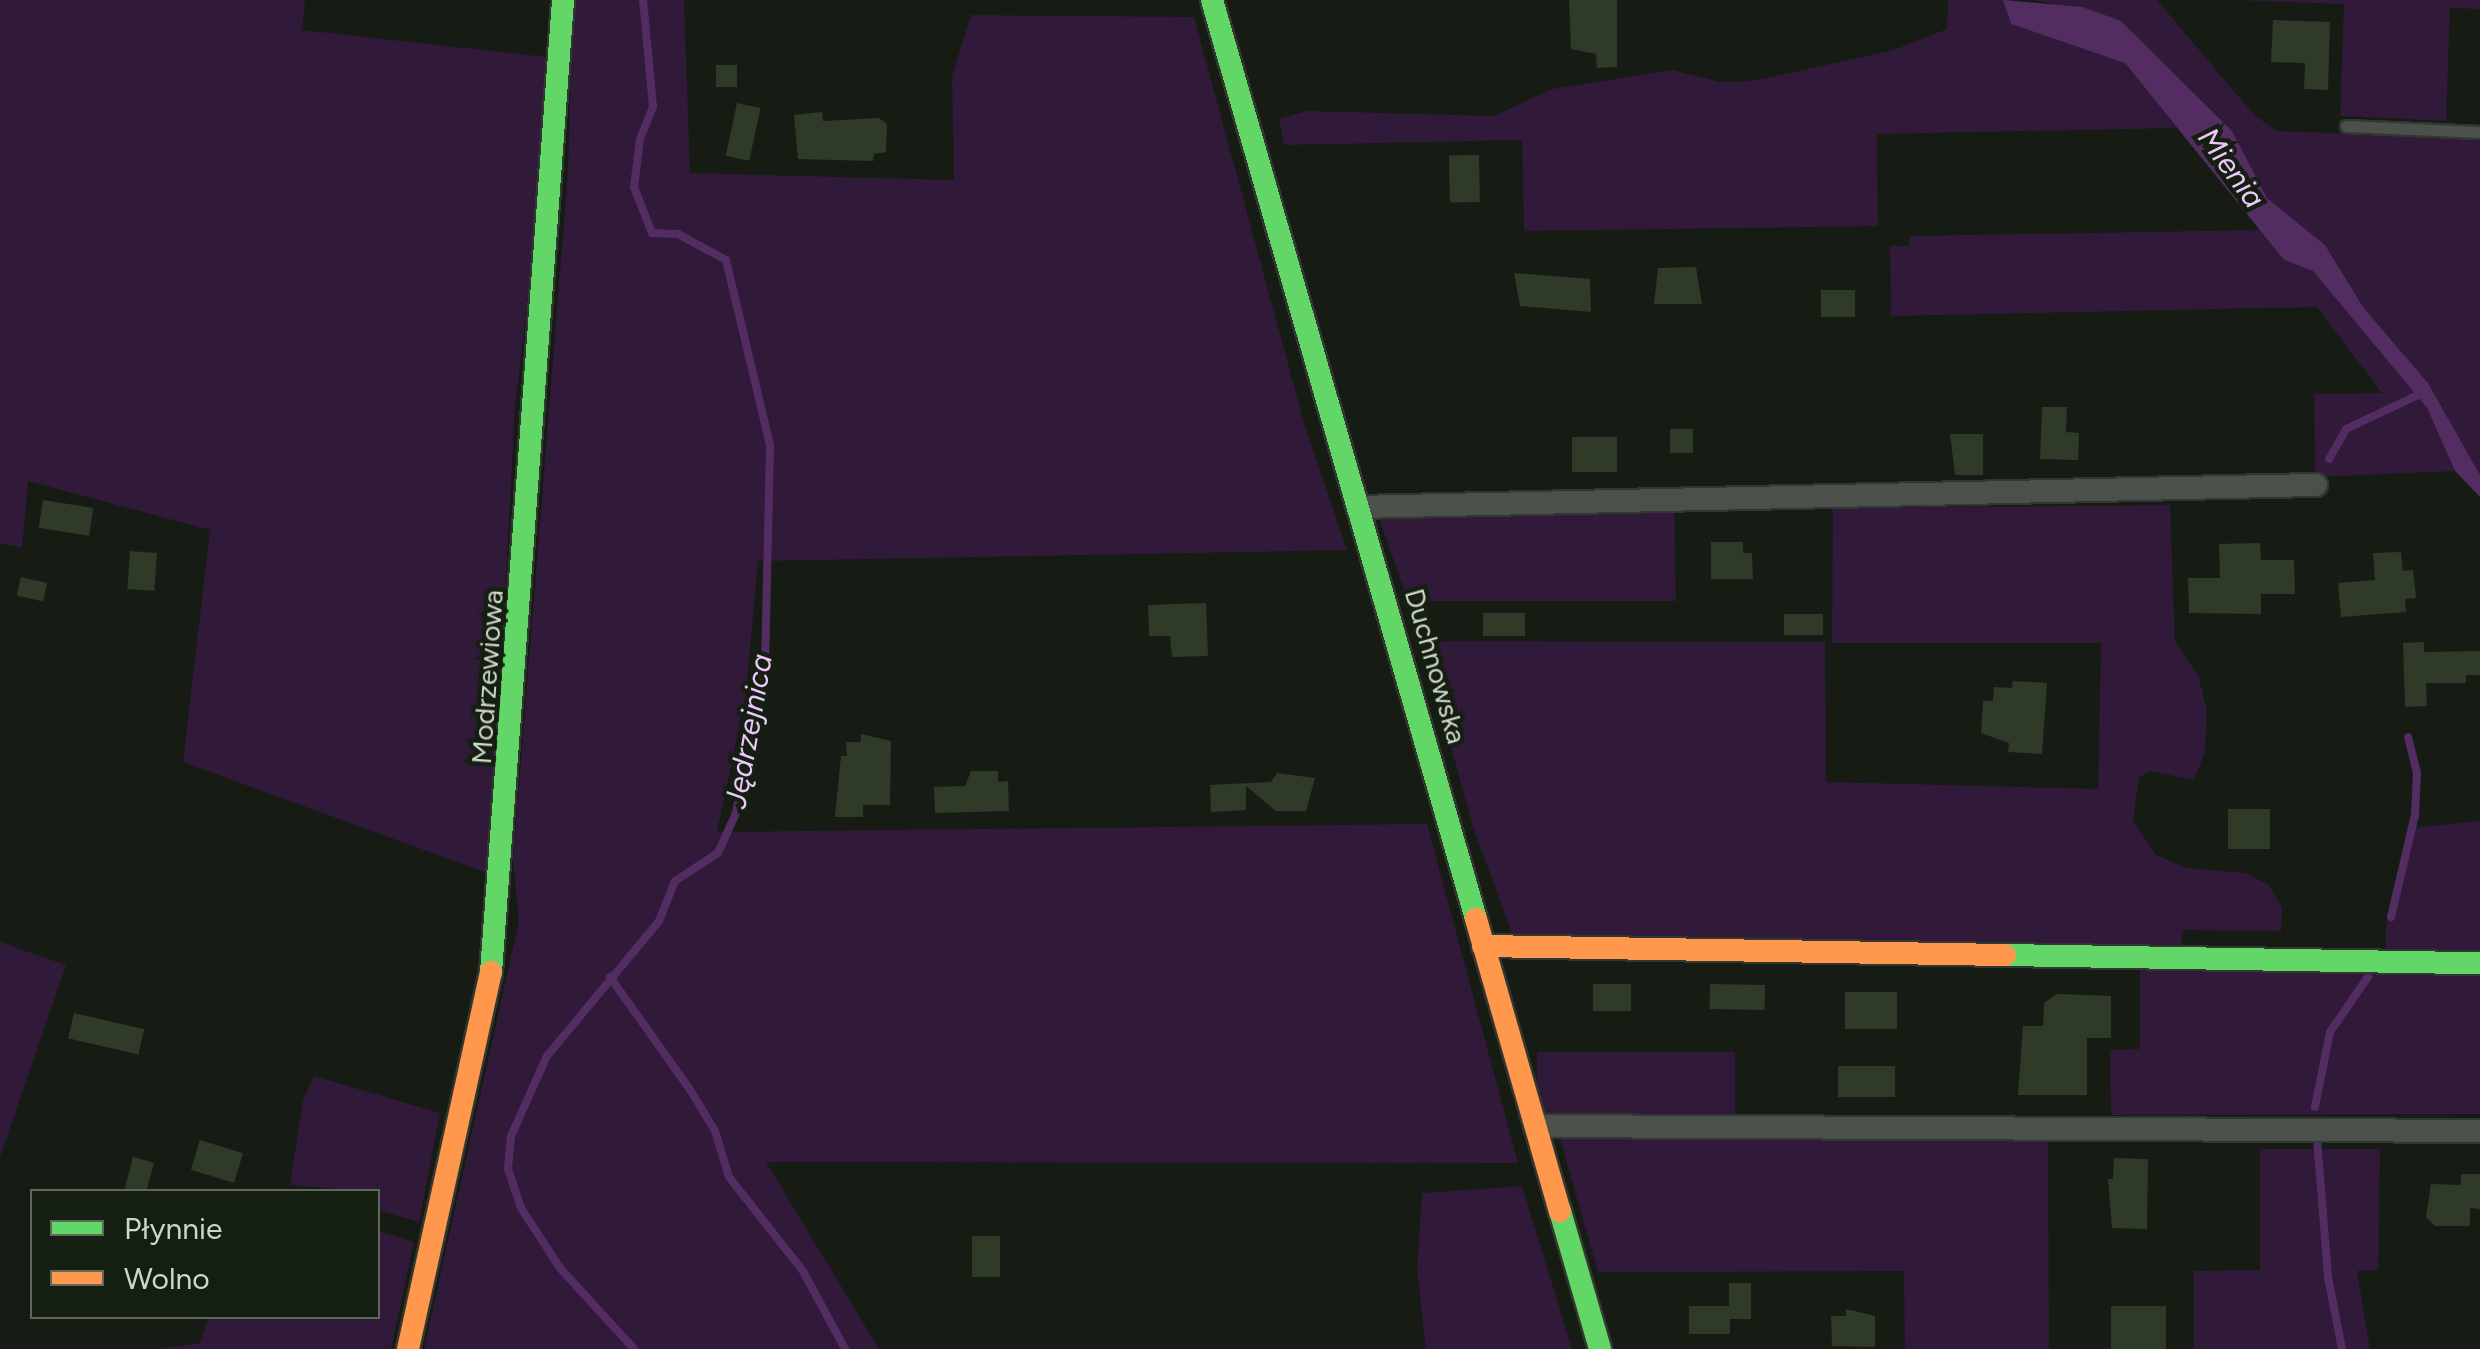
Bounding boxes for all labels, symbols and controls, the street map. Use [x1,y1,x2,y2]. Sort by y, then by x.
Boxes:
water label: Mienia [2190,121,2272,215]
street label: Duchnowska [1398,585,1474,747]
street label: Modrzewiowa [464,589,510,765]
water label: Jędrzejnica [718,651,780,811]
legend [30,1189,380,1319]
text: Płynnie [124,1210,222,1247]
text: Wolno [124,1260,210,1297]

